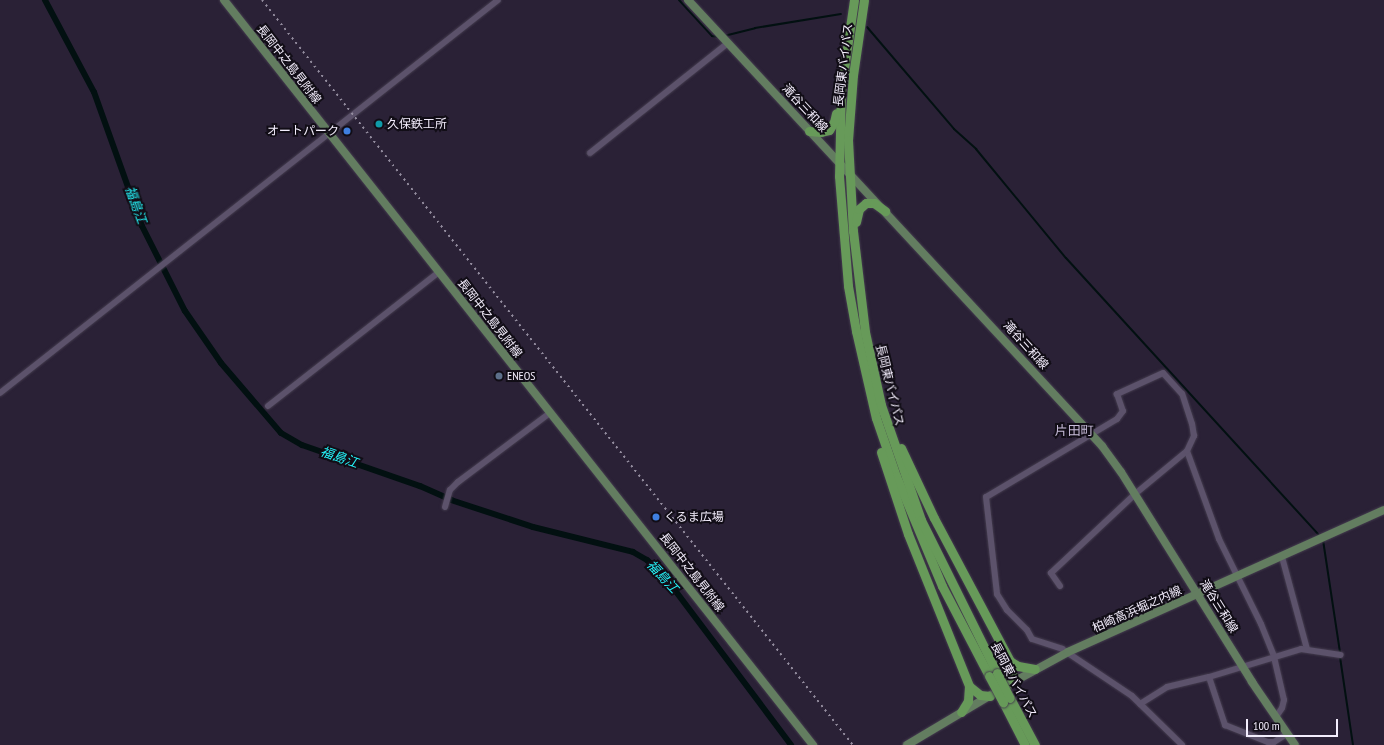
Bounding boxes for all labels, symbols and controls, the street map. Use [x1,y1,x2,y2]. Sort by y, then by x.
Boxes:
street label: 長岡中之島見附線 [254,22,324,106]
street label: 長岡東バイパス [831,22,855,108]
street label: 滝谷三和線 [779,81,831,135]
place label: 久保鉄工所 [387,117,447,131]
marker: 久保鉄工所 [374,119,384,129]
place label: オートパーク [267,124,339,138]
marker: オートパーク [342,126,352,136]
water label: 福島江 [121,184,149,226]
street label: 長岡中之島見附線 [455,276,525,360]
street label: 滝谷三和線 [1001,318,1051,372]
street label: 長岡東バイパス [873,343,907,427]
place label: ENEOS [507,369,535,383]
marker: ENEOS [494,371,504,381]
district label: 片田町 [1055,423,1093,439]
water label: 福島江 [318,444,360,472]
place label: くるま広場 [664,510,724,524]
marker: くるま広場 [651,512,661,522]
street label: 長岡中之島見附線 [657,530,727,614]
water label: 福島江 [643,557,681,597]
street label: 滝谷三和線 [1197,577,1241,635]
street label: 柏崎高浜堀之内線 [1090,583,1184,635]
street label: 長岡東バイパス [988,640,1040,720]
scale bar [1248,711,1340,737]
text: 100 m [1253,718,1280,733]

